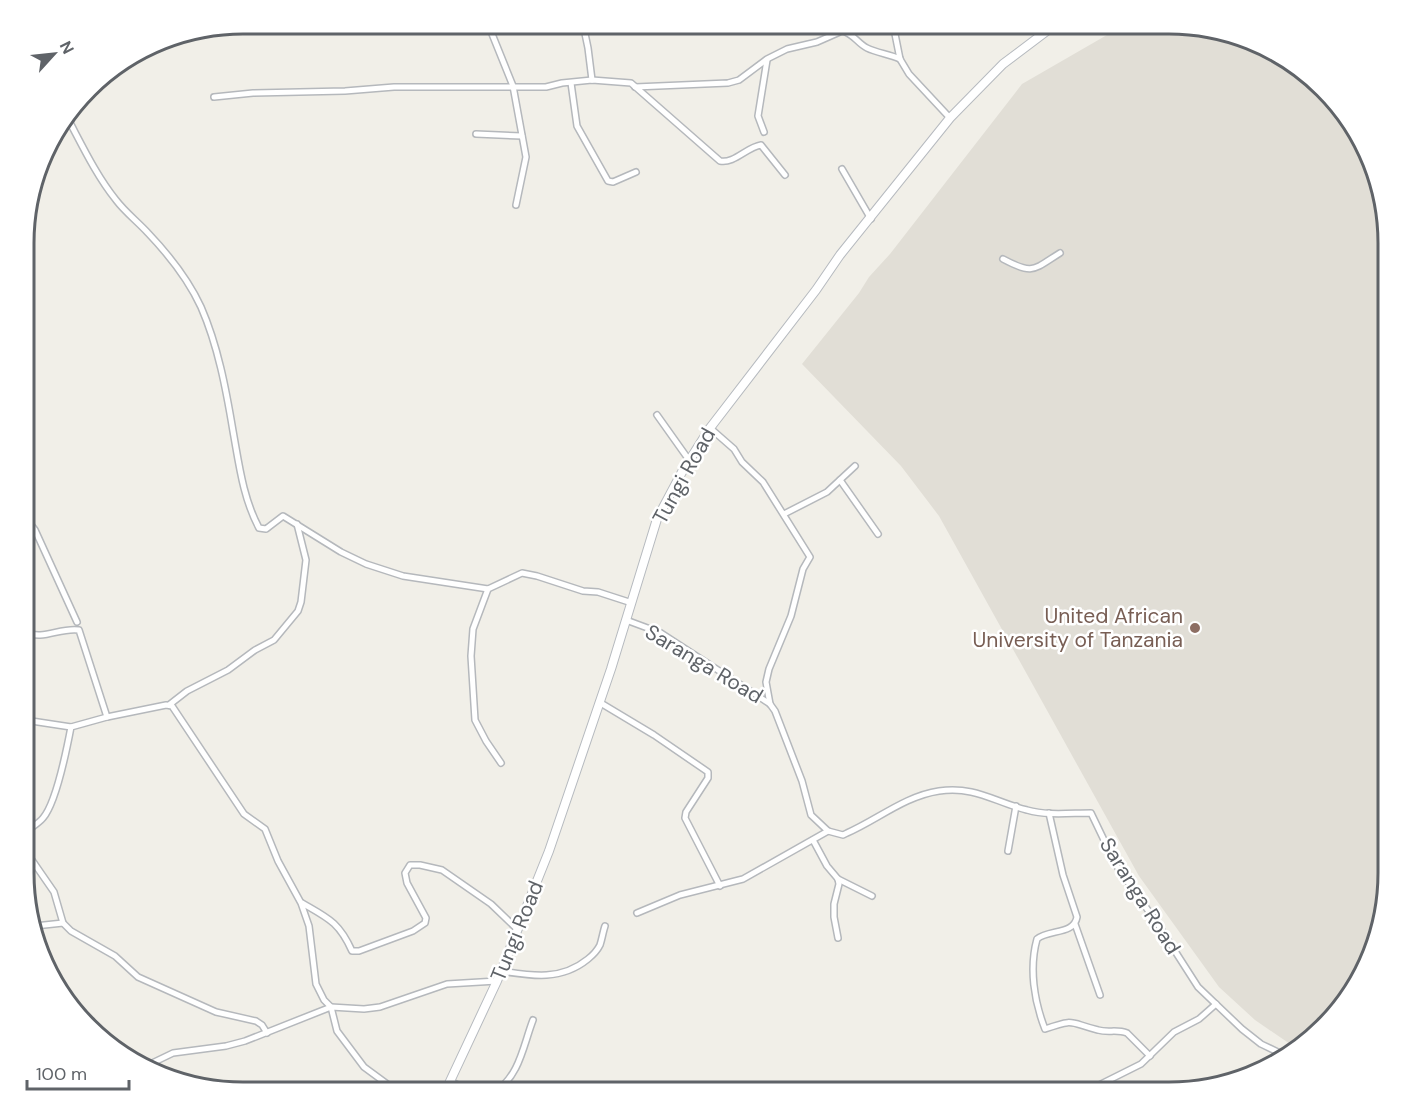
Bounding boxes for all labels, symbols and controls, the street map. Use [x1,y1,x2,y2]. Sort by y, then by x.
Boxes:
north arrow [24,24,84,84]
text: N [55,37,79,57]
street label: Tungi Road [646,423,722,529]
place label: United African University of Tanzania [972,602,1183,654]
street label: Saranga Road [640,618,768,710]
marker: United African University of Tanzania [1188,621,1202,635]
street label: Saranga Road [1093,832,1187,960]
street label: Tungi Road [484,877,550,985]
scale bar [27,1053,129,1091]
text: 100 m [36,1062,87,1086]

